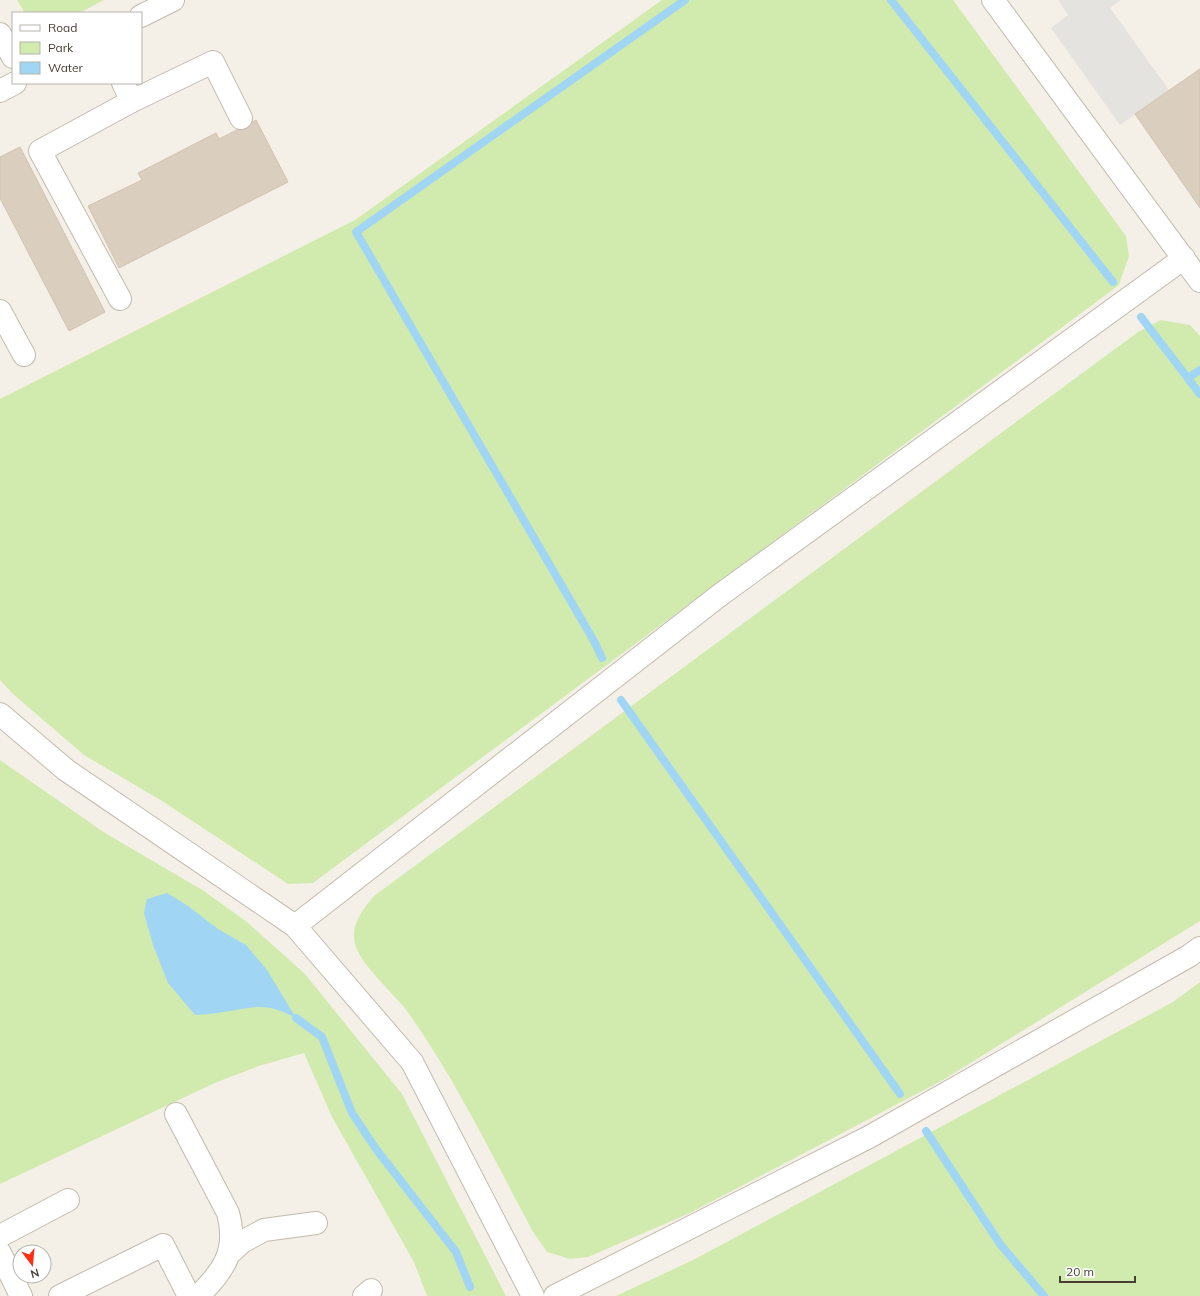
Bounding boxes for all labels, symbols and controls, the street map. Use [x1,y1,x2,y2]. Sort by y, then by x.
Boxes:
legend [12,12,142,84]
text: Road [48,20,77,35]
text: Park [48,40,74,55]
text: Water [48,60,84,75]
north arrow [12,1244,52,1284]
scale bar [1060,1258,1135,1284]
text: 20 m [1066,1264,1094,1279]
text: N [29,1266,41,1281]

